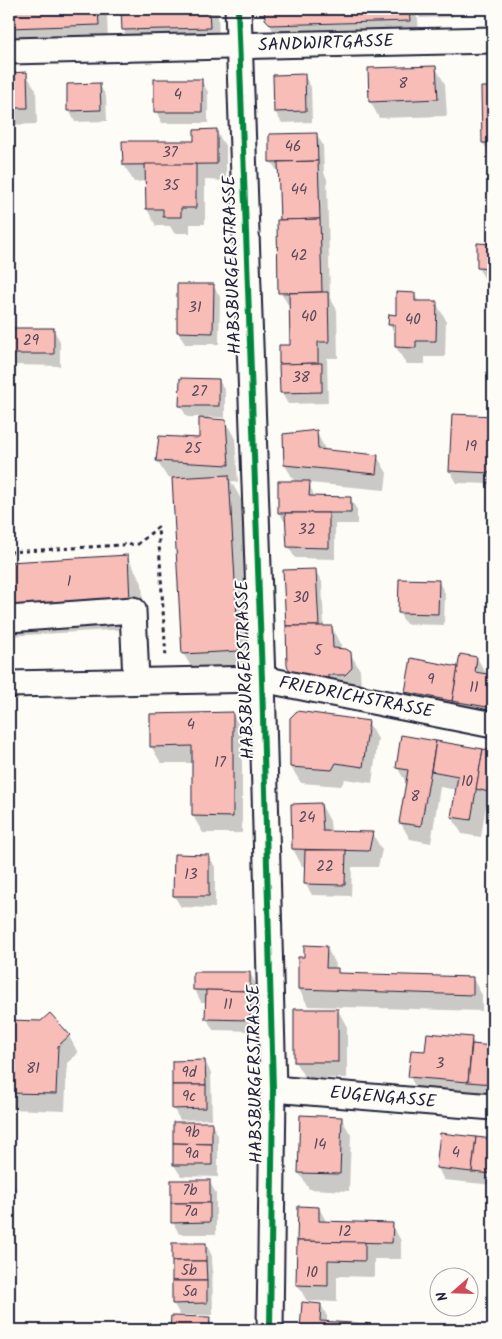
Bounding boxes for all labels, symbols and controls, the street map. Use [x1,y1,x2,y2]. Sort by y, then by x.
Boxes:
street label: SANDWIRTGASSE [258,27,395,61]
house number: 8 [398,72,408,96]
house number: 4 [174,83,182,107]
house number: 46 [285,135,301,159]
house number: 37 [162,141,179,165]
house number: 35 [163,174,180,198]
street label: HABSBURGERSTRASSE [215,175,251,355]
house number: 44 [291,178,307,202]
house number: 42 [291,244,307,268]
house number: 31 [188,296,202,320]
house number: 40 [301,305,317,329]
house number: 40 [405,308,421,332]
house number: 29 [23,329,40,353]
house number: 38 [292,366,311,390]
house number: 27 [191,380,208,404]
house number: 19 [465,435,478,459]
house number: 25 [185,437,202,461]
house number: 32 [298,518,316,542]
house number: 1 [67,570,72,594]
street label: HABSBURGERSTRASSE [228,580,264,760]
house number: 30 [293,586,310,610]
house number: 5 [314,639,323,663]
house number: 9 [427,668,435,692]
street label: FRIEDRICHSTRASSE [276,669,436,727]
house number: 11 [469,676,479,700]
house number: 4 [187,713,195,737]
house number: 17 [214,751,227,775]
house number: 10 [461,770,474,794]
house number: 8 [410,785,420,809]
house number: 24 [299,806,315,830]
house number: 22 [316,855,334,879]
house number: 13 [184,863,198,887]
street label: HABSBURGERSTRASSE [240,984,272,1164]
house number: 11 [223,993,233,1017]
house number: 3 [436,1052,445,1076]
house number: 81 [26,1057,40,1081]
house number: 9d [182,1061,197,1085]
street label: EUGENGASSE [329,1079,438,1117]
house number: 9c [182,1085,196,1109]
house number: 9b [184,1121,200,1145]
house number: 14 [314,1133,326,1157]
house number: 4 [452,1141,460,1165]
house number: 9a [185,1142,199,1166]
house number: 7b [183,1179,198,1203]
house number: 7a [184,1200,198,1224]
house number: 12 [338,1220,352,1244]
house number: 5b [181,1259,197,1283]
house number: 10 [306,1261,319,1285]
north arrow [430,1266,480,1316]
house number: 5a [182,1280,198,1304]
text: N [431,1288,455,1304]

